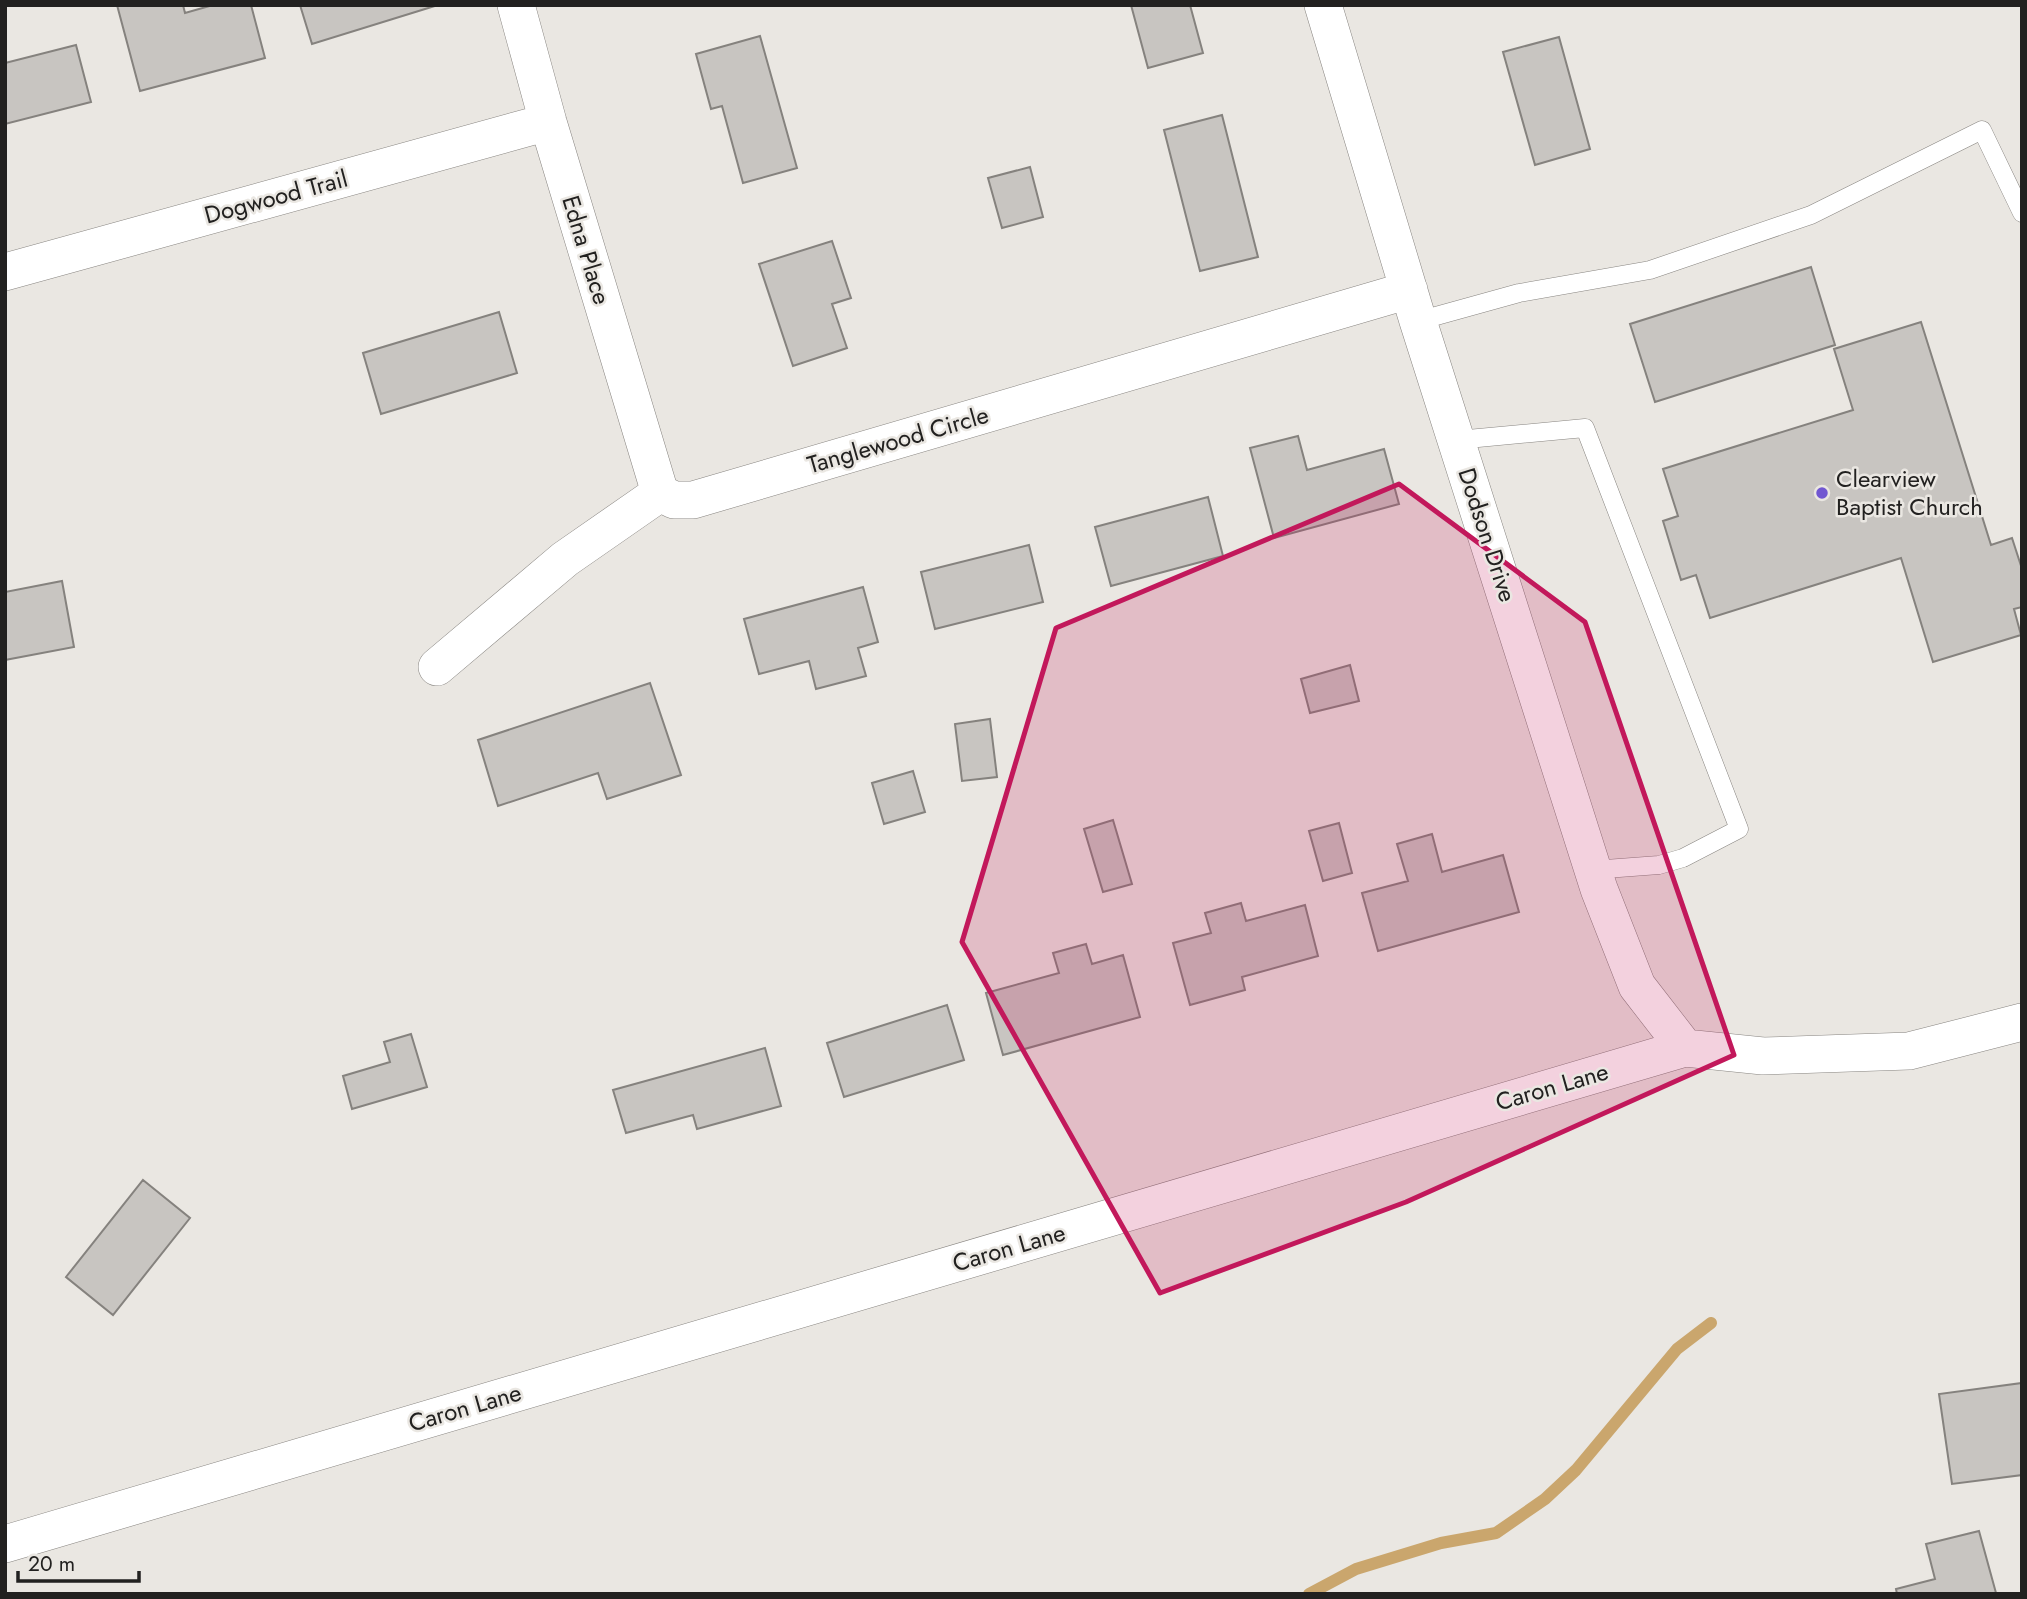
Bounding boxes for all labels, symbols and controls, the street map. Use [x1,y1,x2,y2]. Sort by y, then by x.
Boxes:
street label: Dogwood Trail [200,161,351,232]
street label: Edna Place [553,191,620,309]
street label: Tanglewood Circle [803,397,993,482]
place label: Clearview Baptist Church [1836,461,1983,524]
street label: Dodson Drive [1449,463,1526,606]
marker: Clearview Baptist Church [1814,485,1830,501]
street label: Caron Lane [1491,1054,1612,1119]
street label: Caron Lane [948,1215,1069,1280]
street label: Caron Lane [404,1375,525,1440]
scale bar [18,1540,138,1584]
text: 20 m [28,1549,75,1579]

